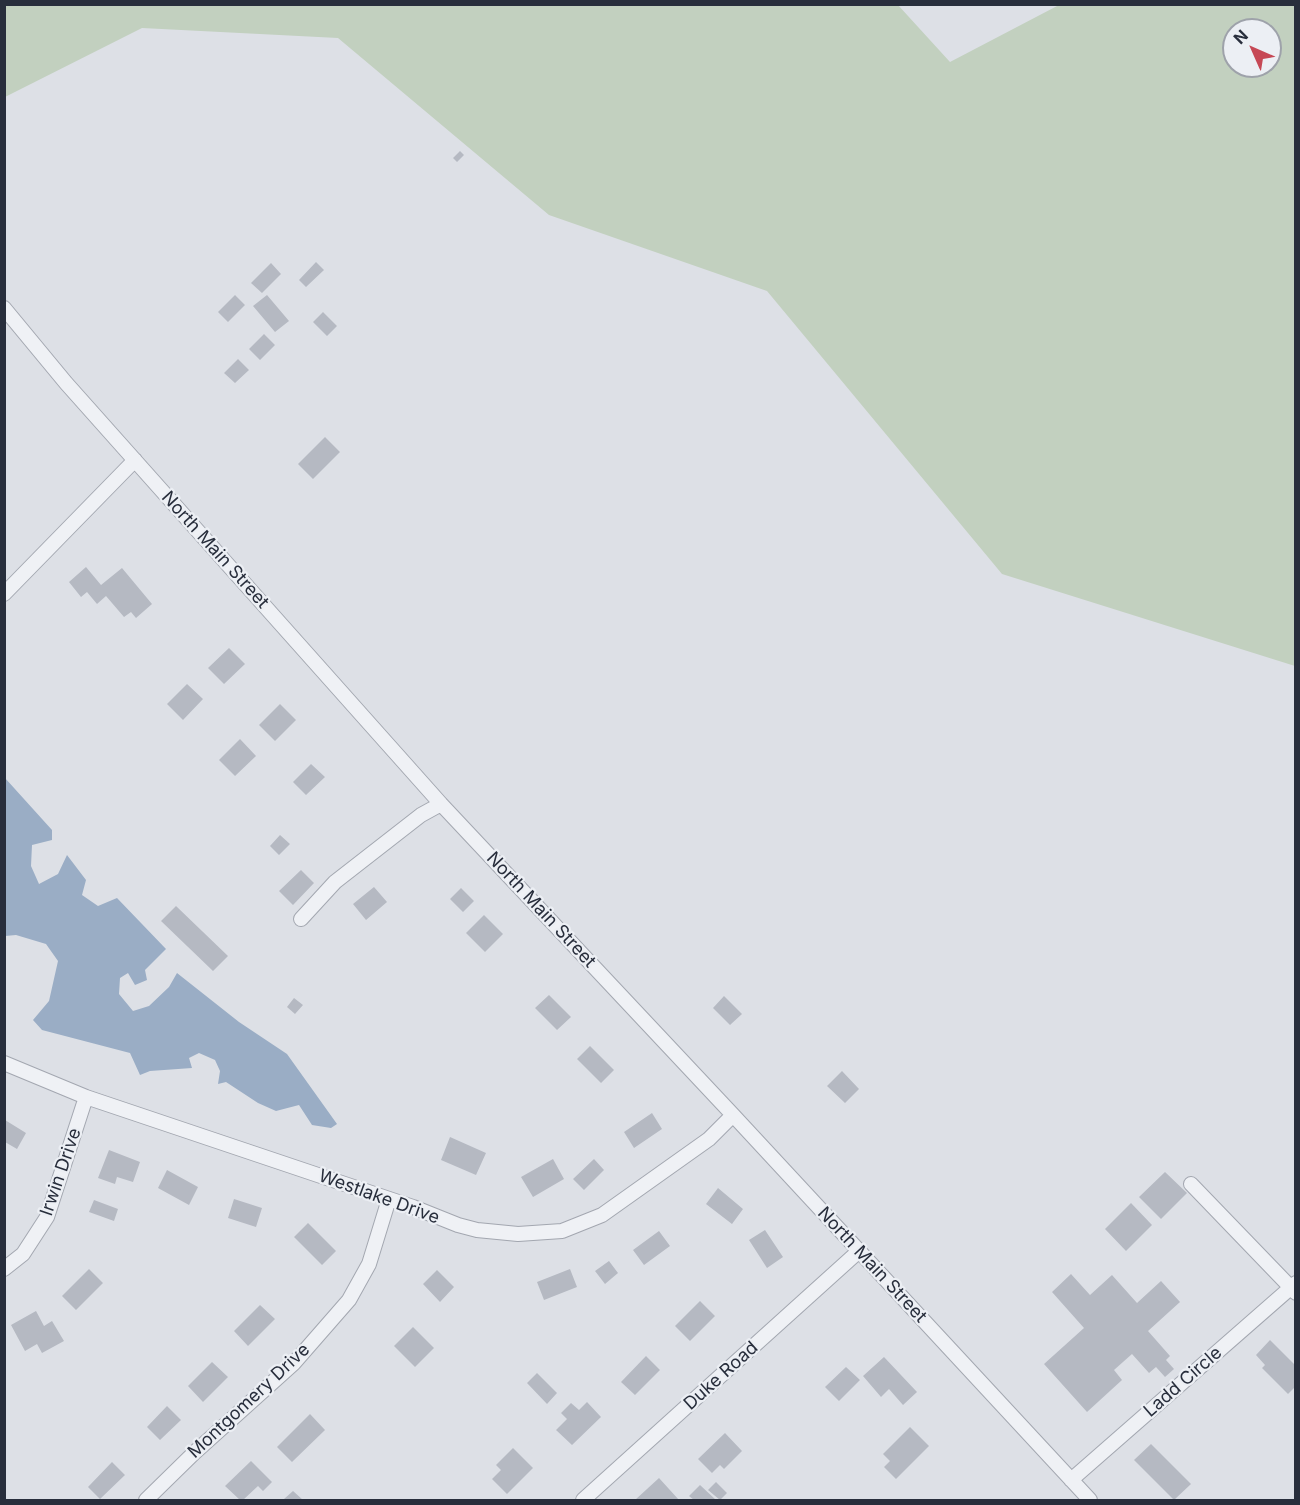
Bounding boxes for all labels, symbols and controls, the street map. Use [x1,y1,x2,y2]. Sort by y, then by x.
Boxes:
north arrow [1222,18,1282,78]
text: N [1229,25,1252,48]
street label: North Main Street [157,487,273,613]
street label: North Main Street [482,848,600,972]
street label: Irwin Drive [36,1125,86,1219]
street label: Westlake Drive [316,1165,442,1229]
street label: North Main Street [813,1203,931,1327]
street label: Duke Road [680,1337,762,1415]
street label: Montgomery Drive [184,1339,314,1463]
street label: Ladd Circle [1139,1342,1227,1422]

